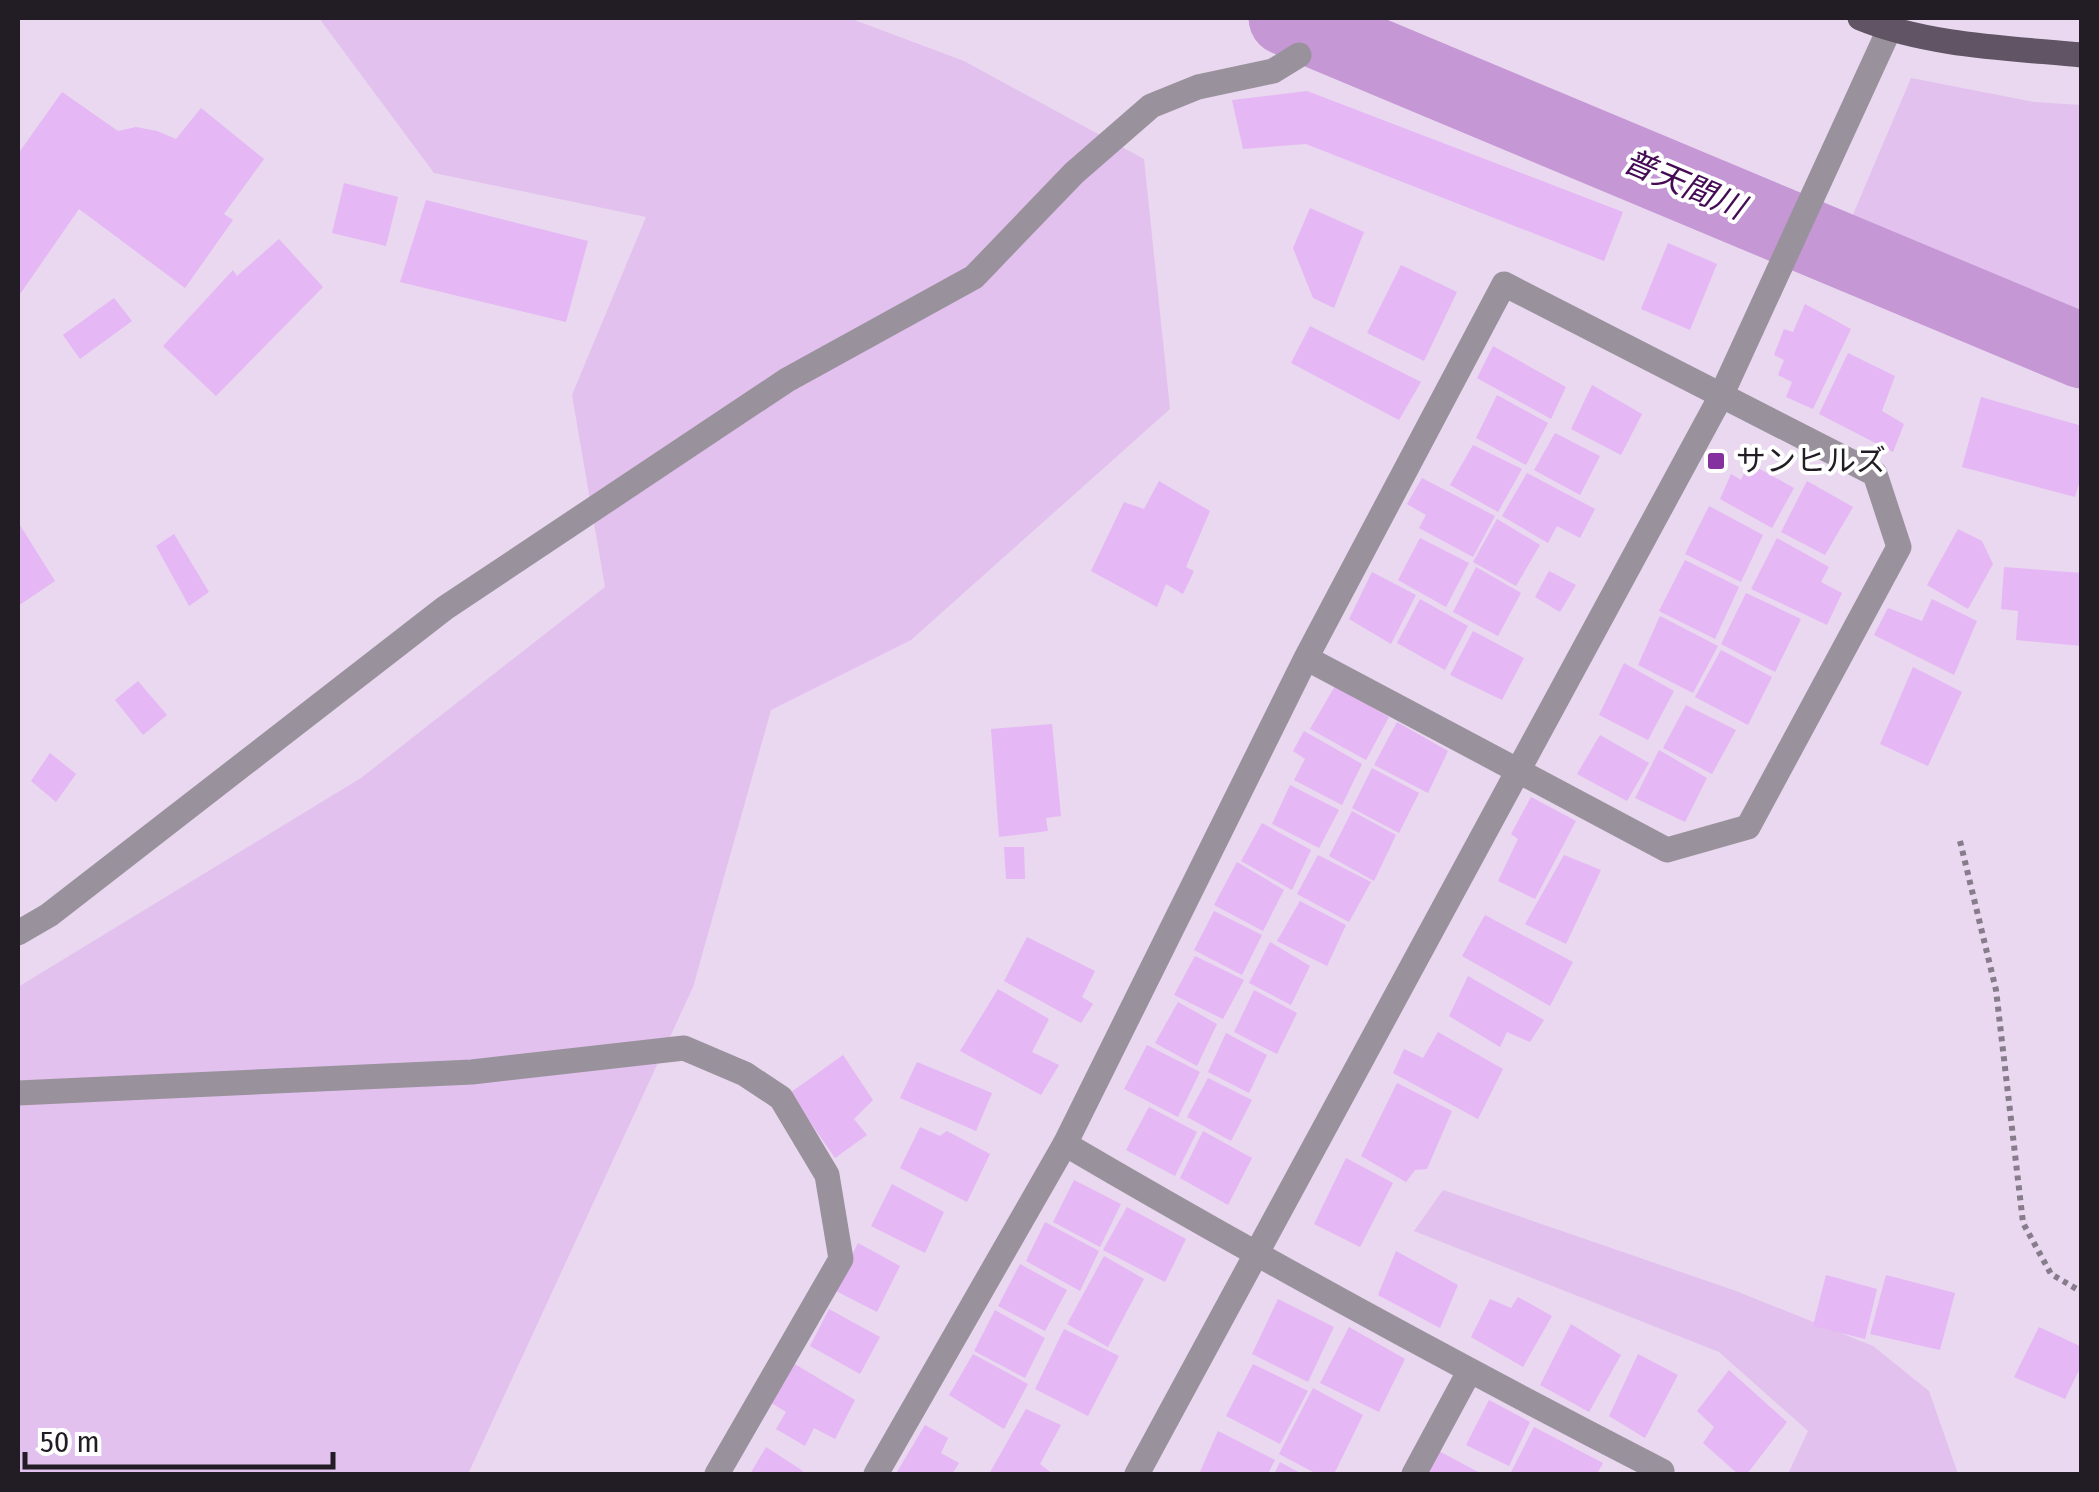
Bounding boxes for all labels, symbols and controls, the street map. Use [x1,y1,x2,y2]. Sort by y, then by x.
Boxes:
water label: 普天間川 [1618,142,1753,228]
place label: サンヒルズ [1736,443,1886,479]
marker: サンヒルズ [1705,450,1727,472]
scale bar [25,1407,332,1469]
text: 50 m [40,1424,100,1460]

